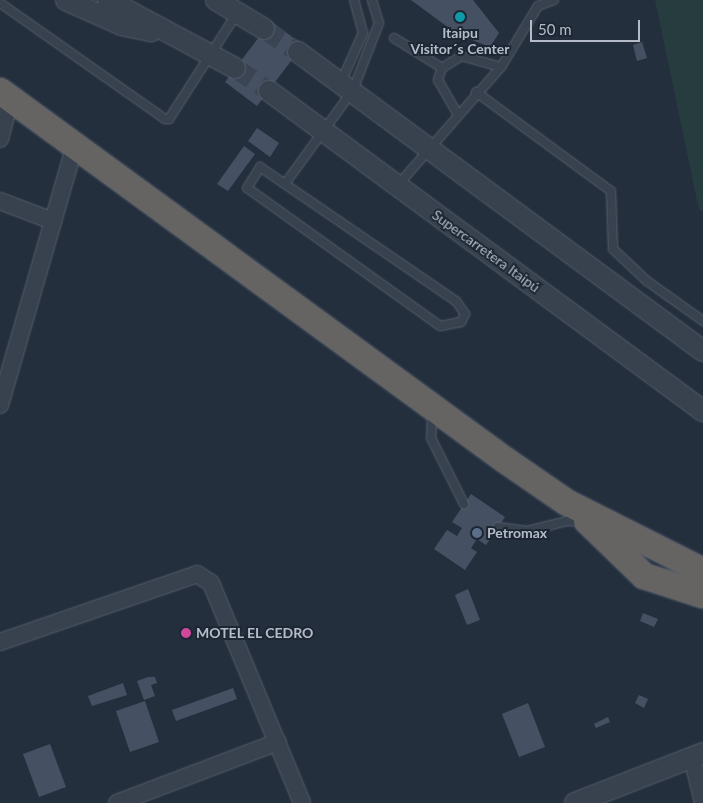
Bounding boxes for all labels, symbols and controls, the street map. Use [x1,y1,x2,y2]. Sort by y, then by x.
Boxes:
scale bar [533,10,643,42]
marker: Itaipu Visitor´s Center [454,11,466,23]
text: 50 m [538,20,572,38]
place label: Itaipu Visitor´s Center [411,25,509,58]
street label: Supercarretera Itaipú [429,206,543,296]
place label: Petromax [487,525,547,541]
marker: Petromax [471,527,483,539]
place label: MOTEL EL CEDRO [196,625,314,641]
marker: MOTEL EL CEDRO [180,627,192,639]

